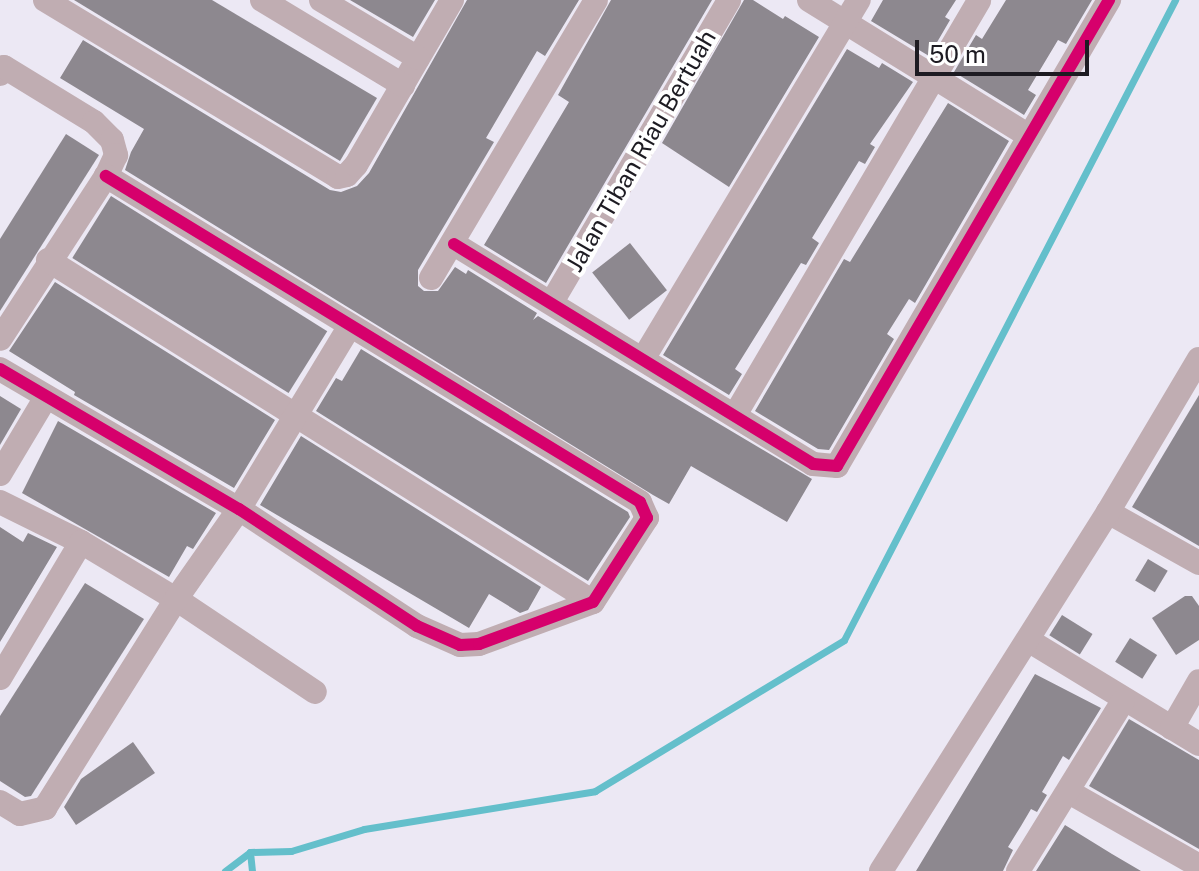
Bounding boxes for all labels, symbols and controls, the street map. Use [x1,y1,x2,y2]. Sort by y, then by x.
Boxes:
scale bar [919,24,1093,74]
street label: Jalan Tiban Riau Bertuah [560,25,722,277]
text: 50 m [929,40,986,68]

